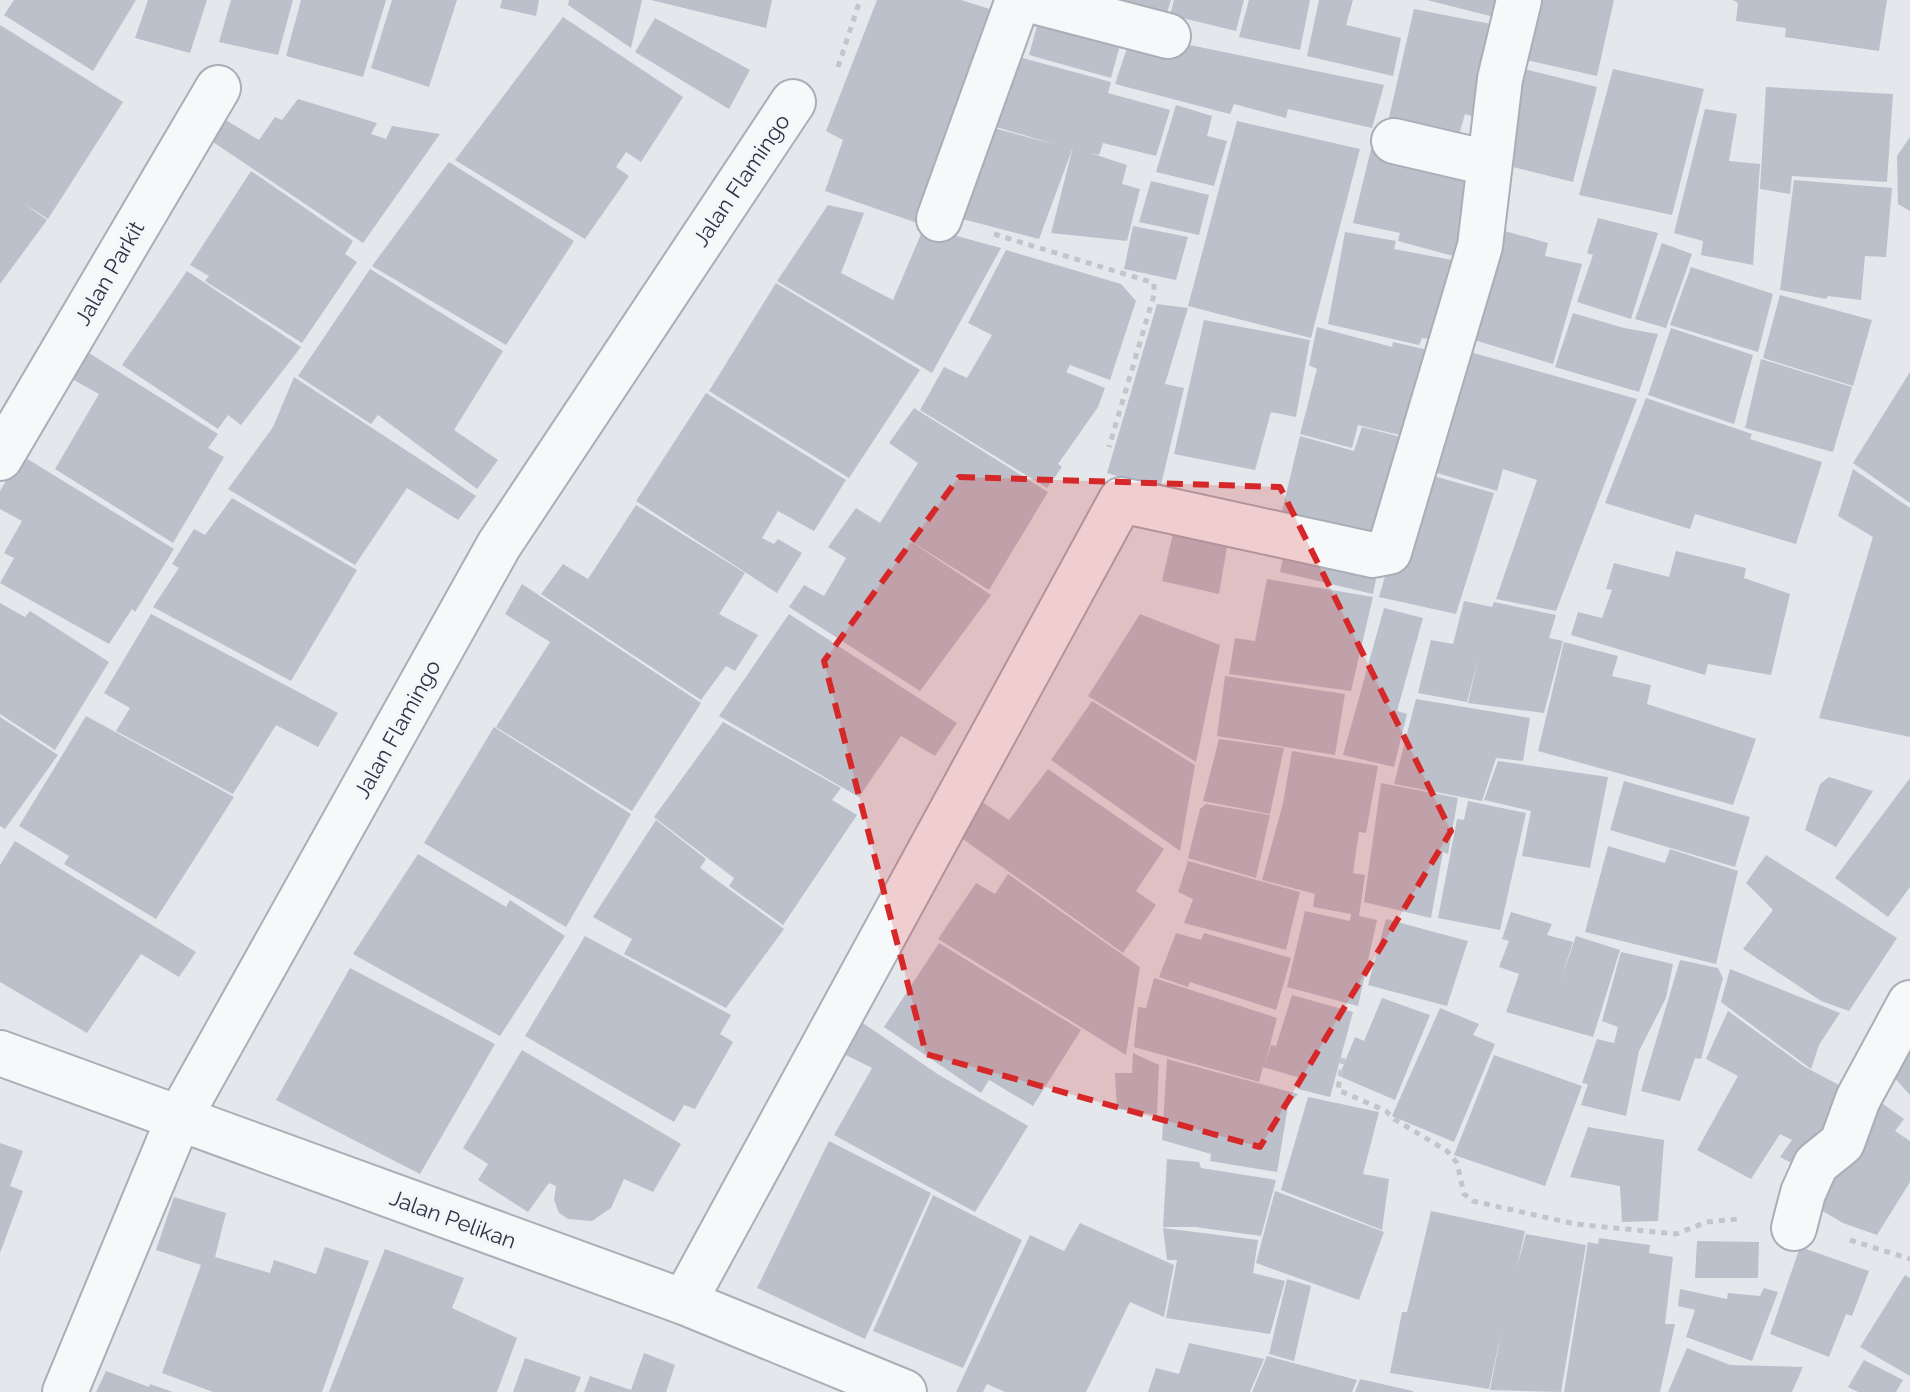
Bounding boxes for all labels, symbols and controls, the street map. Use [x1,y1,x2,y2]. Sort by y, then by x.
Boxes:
street label: Jalan Flamingo [687,109,795,251]
street label: Jalan Parkit [69,216,150,330]
street label: Jalan Flamingo [348,655,446,803]
street label: Jalan Pelikan [386,1184,520,1254]

